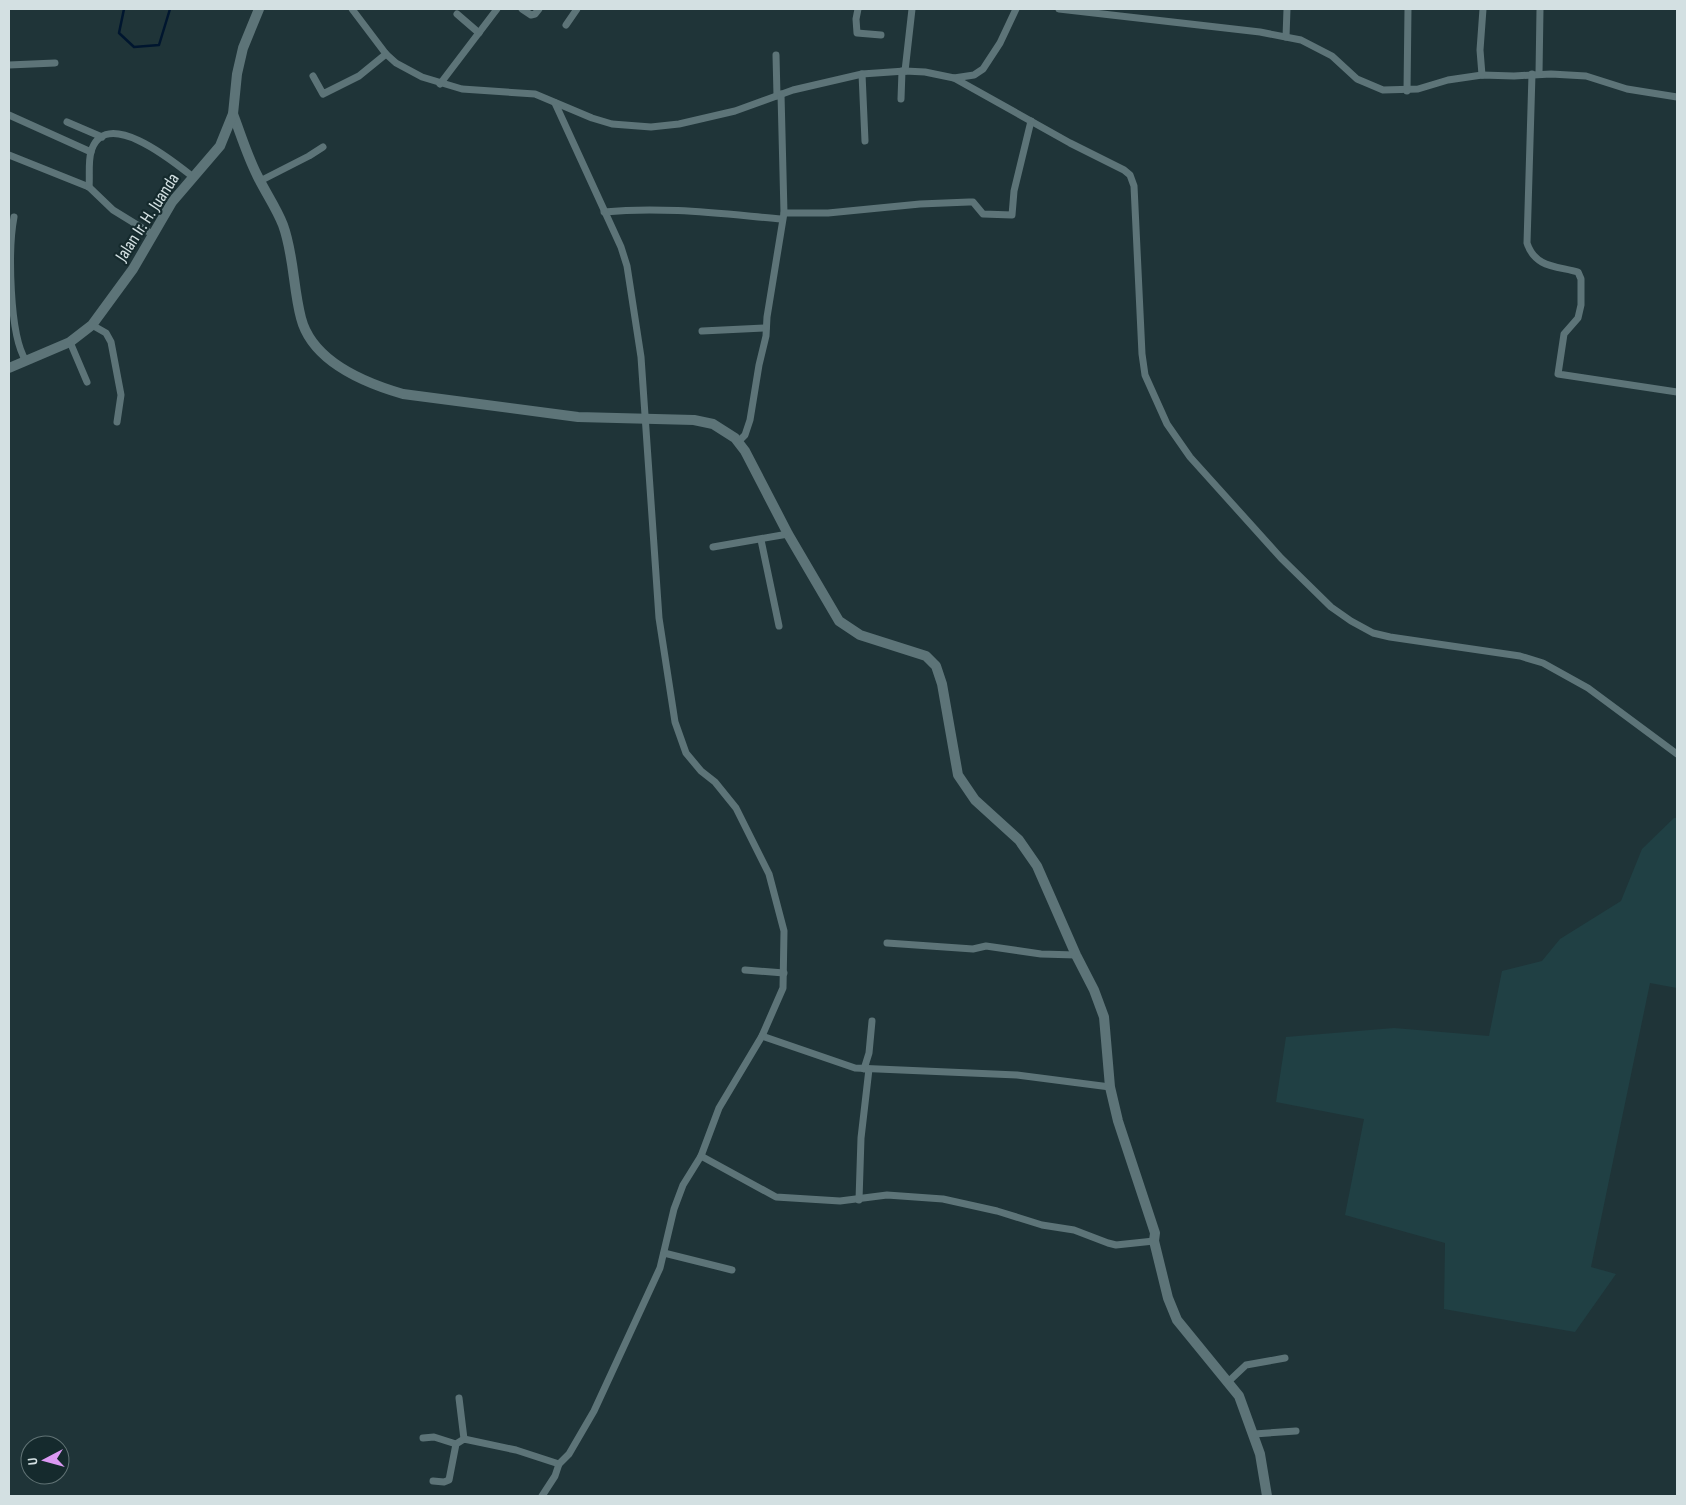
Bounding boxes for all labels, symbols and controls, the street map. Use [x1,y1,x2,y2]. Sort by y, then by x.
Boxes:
street label: Jalan Ir. H. Juanda [111,169,184,266]
north arrow [20,1435,70,1485]
text: U [24,1457,41,1466]

